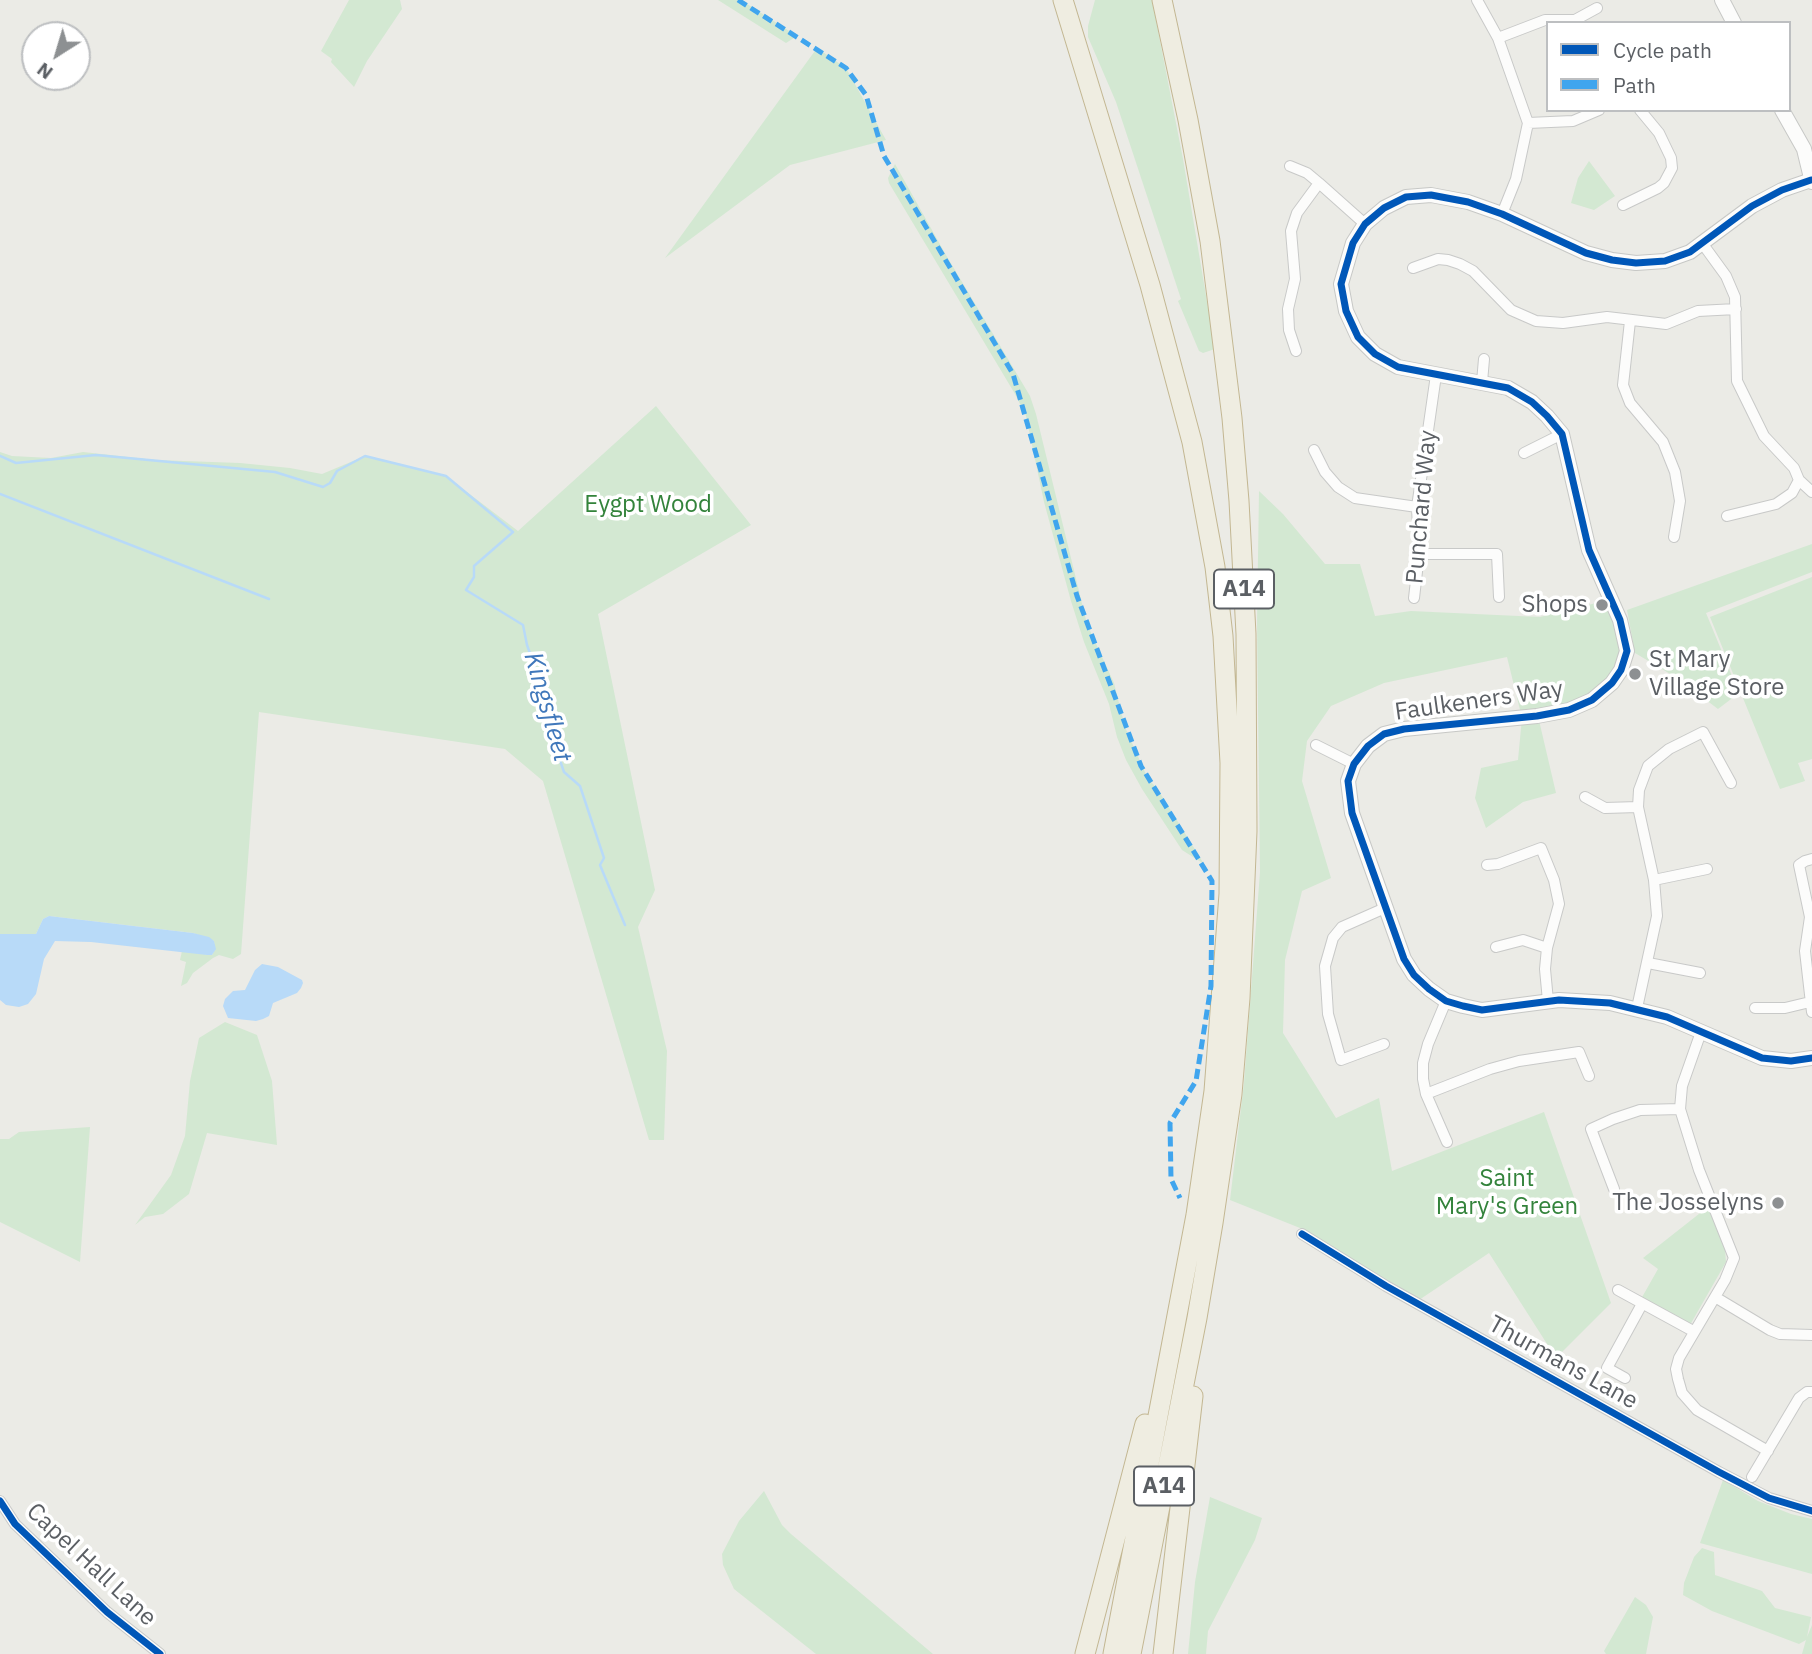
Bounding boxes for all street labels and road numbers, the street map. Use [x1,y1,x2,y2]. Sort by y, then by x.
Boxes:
street label: Punchard Way [1401,429,1443,585]
road number: A14 [1214,569,1274,608]
street label: Faulkeners Way [1393,675,1565,727]
street label: Thurmans Lane [1483,1310,1643,1416]
road number: A14 [1134,1466,1194,1506]
street label: Capel Hall Lane [20,1498,162,1632]

